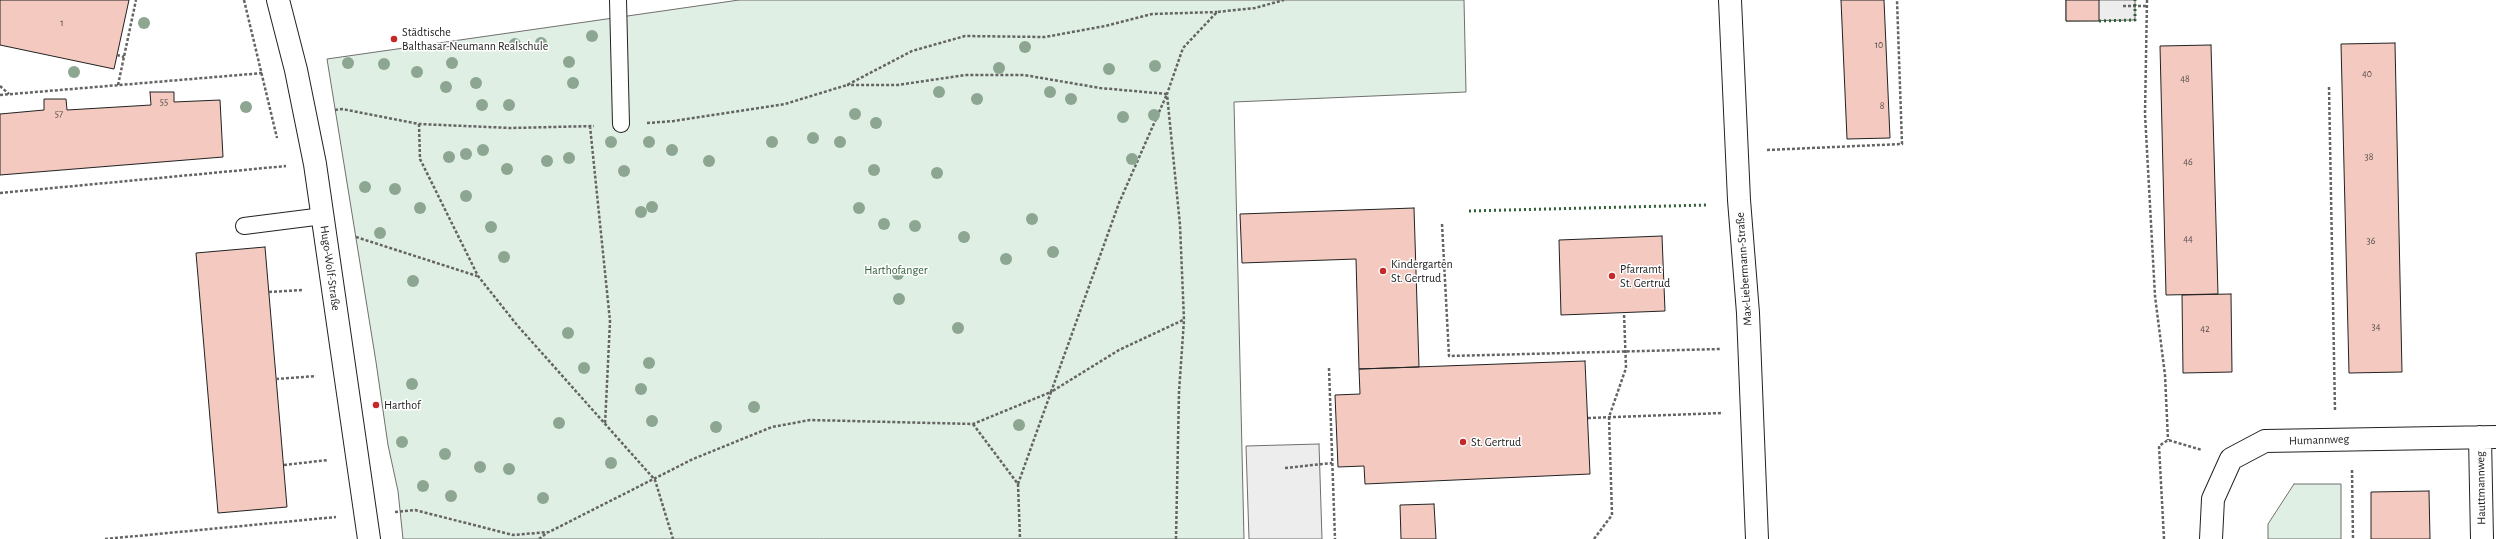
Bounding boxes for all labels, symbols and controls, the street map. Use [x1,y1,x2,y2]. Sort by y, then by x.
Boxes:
house number: 1 [60,17,64,29]
place label: Städtische Balthasar-Neumann Realschule [402,25,548,53]
marker: Städtische Balthasar-Neumann Realschule [389,34,399,44]
house number: 10 [1875,39,1883,51]
house number: 40 [2362,68,2372,80]
house number: 48 [2180,73,2190,85]
house number: 55 [160,96,168,108]
house number: 8 [1880,100,1884,112]
house number: 57 [55,108,63,120]
house number: 38 [2365,151,2373,163]
house number: 46 [2183,156,2193,168]
street label: Max-Liebermann-Straße [1733,212,1755,326]
street label: Hugo-Wolf-Straße [317,224,343,312]
house number: 44 [2183,233,2193,245]
house number: 36 [2367,235,2375,247]
place label: Kindergarten St. Gertrud [1391,257,1453,285]
place label: Pfarramt St. Gertrud [1620,262,1670,290]
park label: Harthofanger [864,263,928,277]
marker: Kindergarten St. Gertrud [1378,266,1388,276]
marker: Pfarramt St. Gertrud [1607,271,1617,281]
house number: 34 [2372,321,2380,333]
house number: 42 [2200,323,2210,335]
place label: Harthof [384,398,421,412]
marker: Harthof [371,400,381,410]
street label: Humannweg [2289,432,2349,448]
place label: St. Gertrud [1471,435,1521,449]
marker: St. Gertrud [1458,437,1468,447]
street label: Hauttmannweg [2473,451,2489,525]

